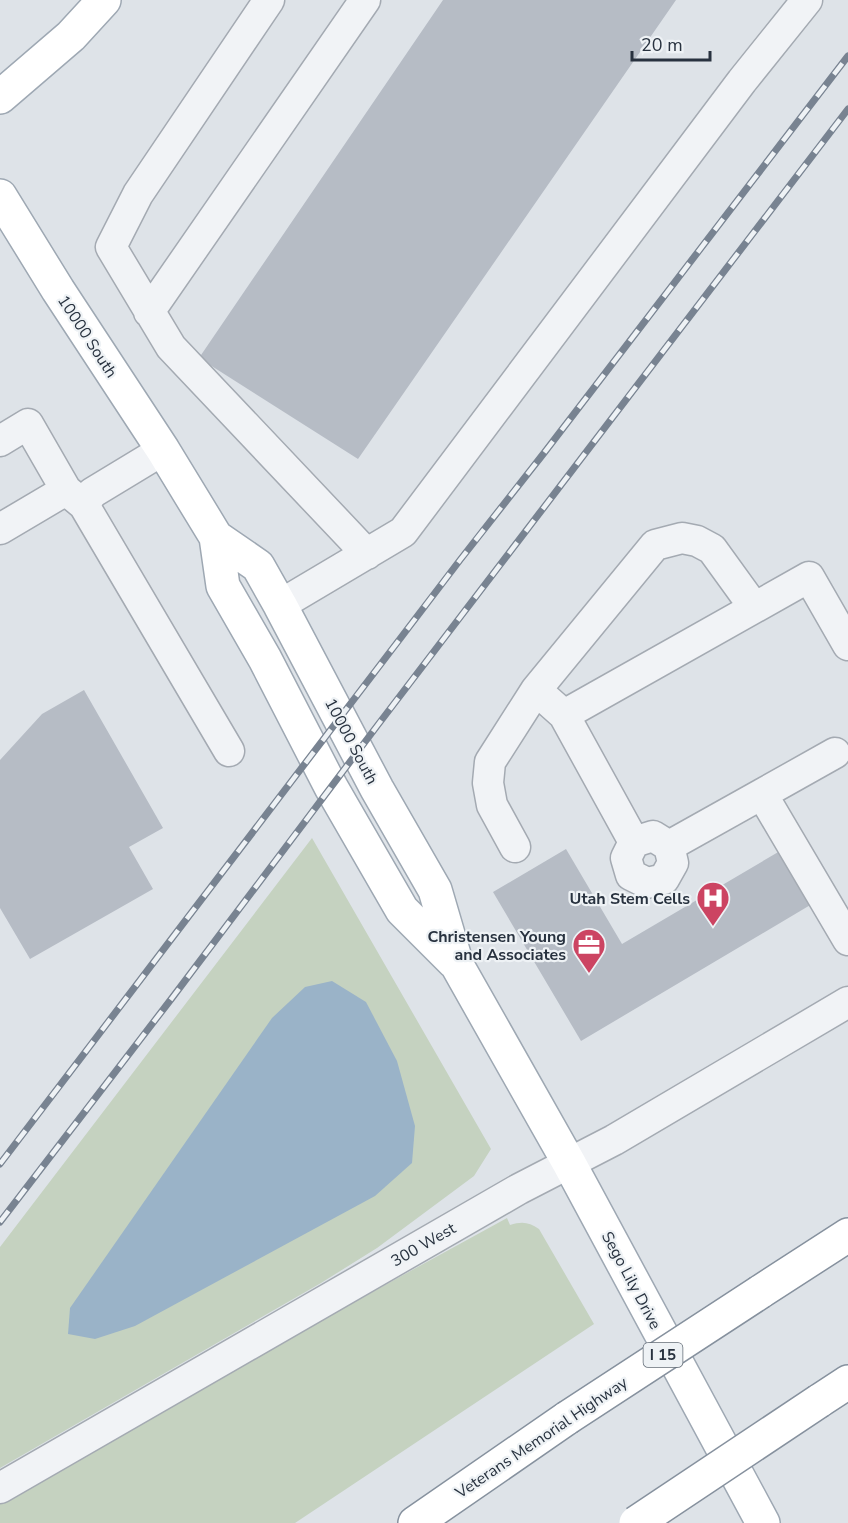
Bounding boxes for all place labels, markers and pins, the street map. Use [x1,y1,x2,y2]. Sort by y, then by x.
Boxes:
hospital icon: Utah Stem Cells [695,880,731,927]
place label: Utah Stem Cells [570,888,690,910]
place label: Christensen Young and Associates [427,926,566,966]
office icon: Christensen Young and Associates [571,927,607,974]

